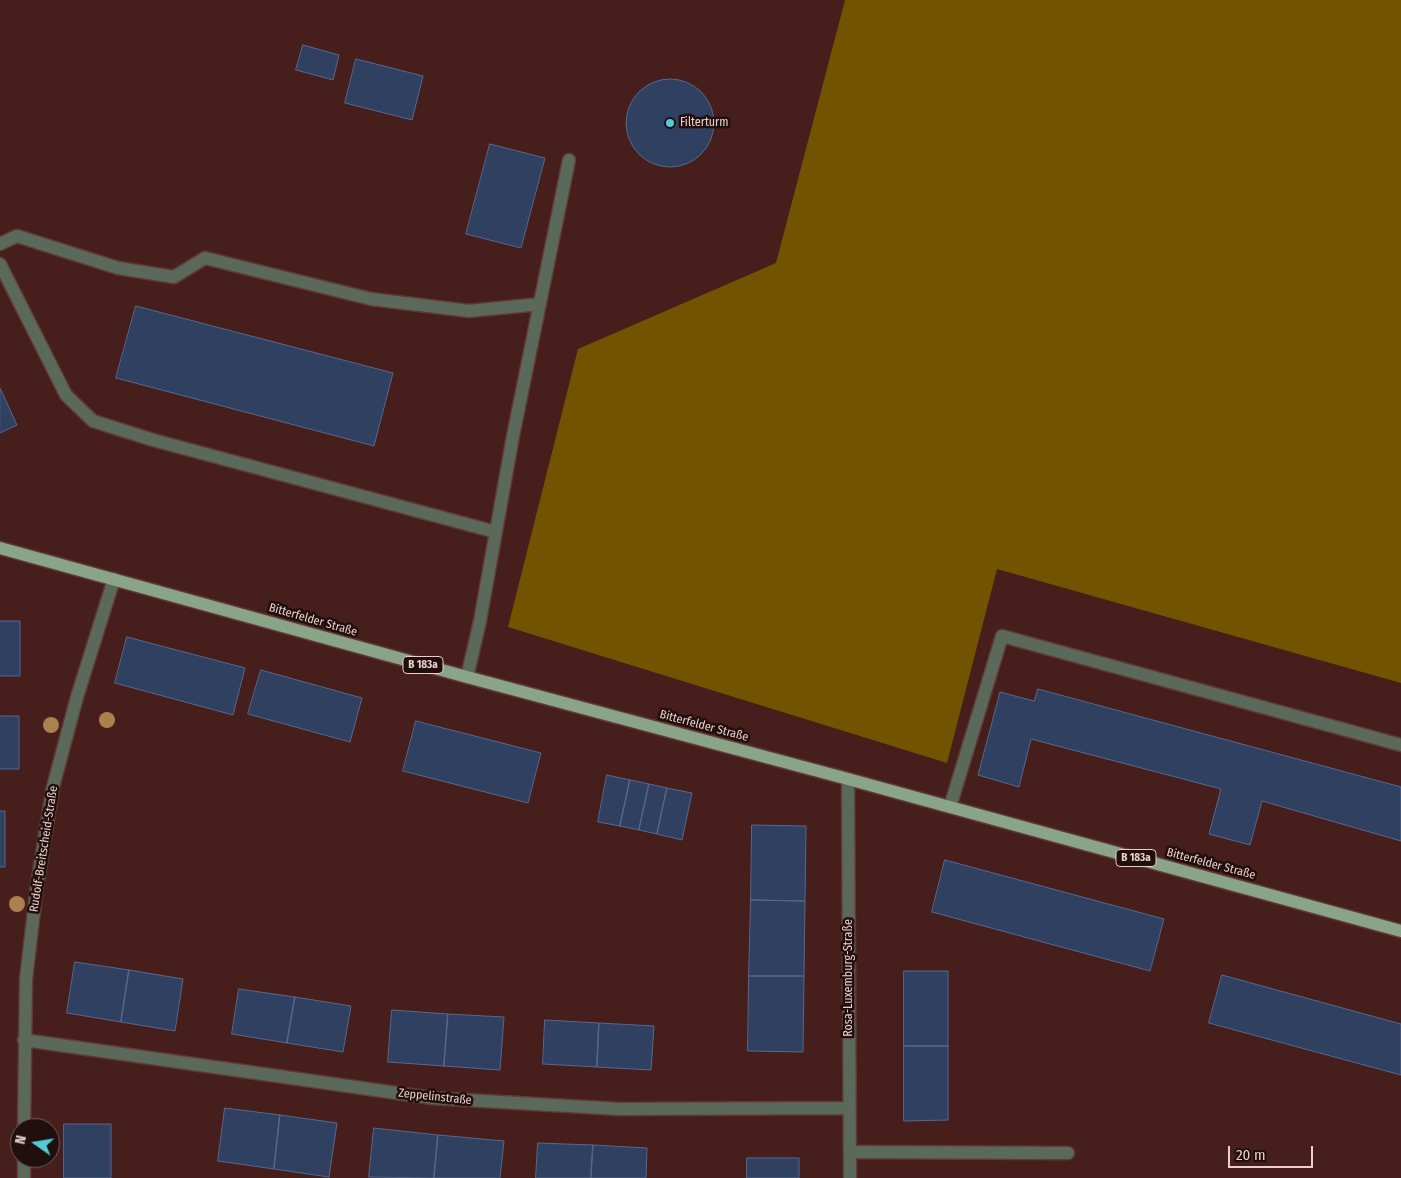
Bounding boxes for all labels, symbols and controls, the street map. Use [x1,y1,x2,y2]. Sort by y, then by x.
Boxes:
place label: Filterturm [680,116,729,130]
marker: Filterturm [664,117,676,129]
street label: Bitterfelder Straße [267,601,359,639]
road number: B 183a [403,656,443,674]
street label: Bitterfelder Straße [658,707,750,745]
street label: Rudolf-Breitscheid-Straße [27,785,61,913]
street label: Bitterfelder Straße [1165,845,1257,883]
road number: B 183a [1116,850,1156,866]
street label: Rosa-Luxemburg-Straße [842,919,856,1037]
street label: Zeppelinstraße [398,1086,472,1108]
north arrow [10,1118,60,1168]
text: N [12,1134,30,1146]
scale bar [1231,1136,1316,1168]
text: 20 m [1236,1146,1266,1164]

